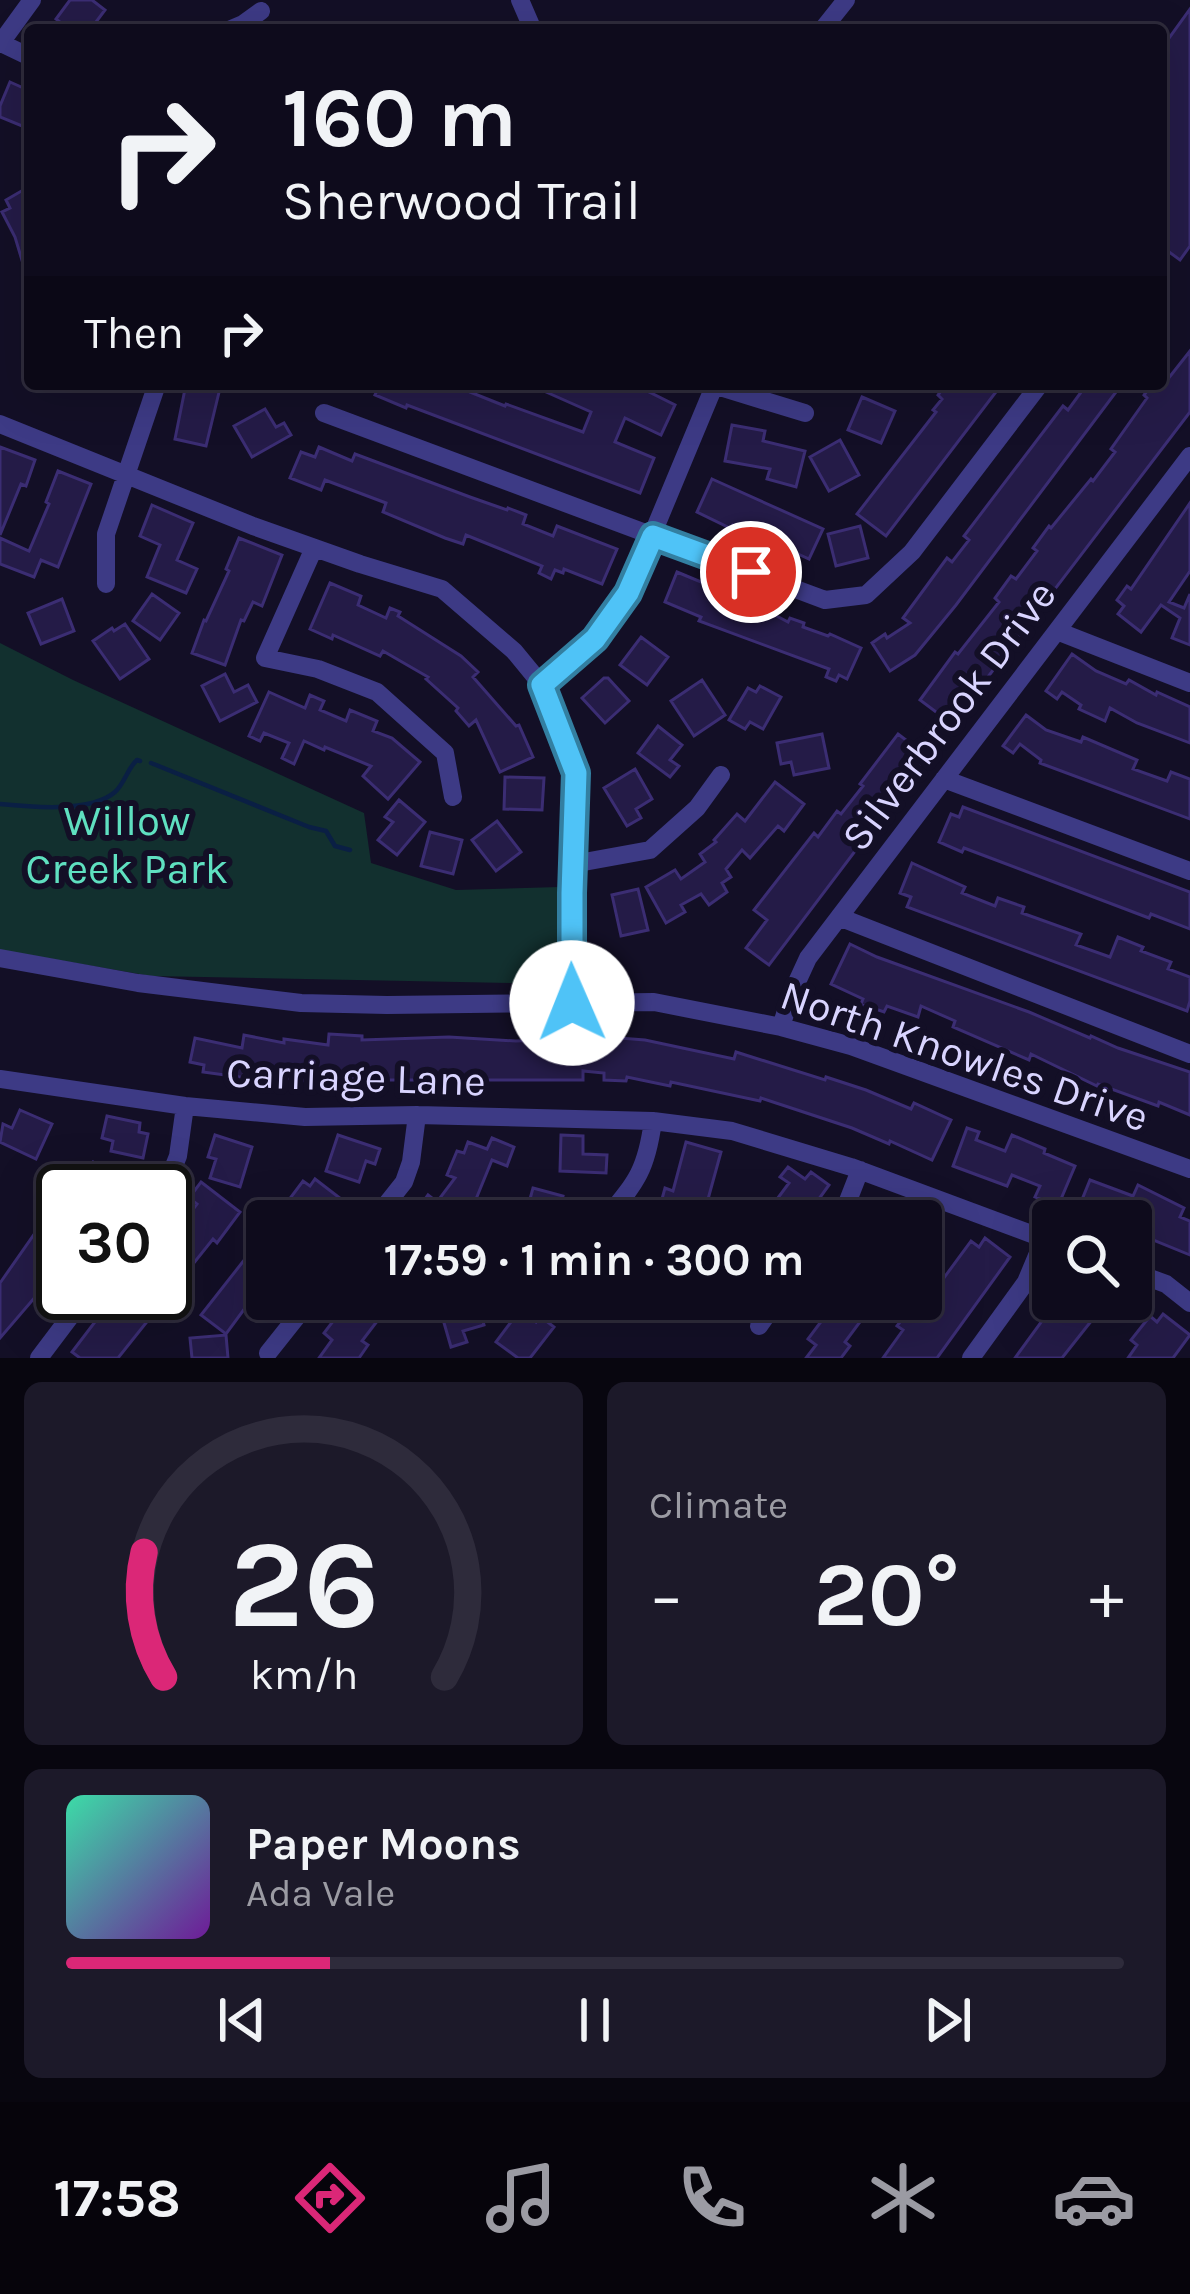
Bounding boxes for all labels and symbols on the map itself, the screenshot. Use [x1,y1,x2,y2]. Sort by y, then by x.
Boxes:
pin [700,521,802,623]
street label: Silverbrook Drive [831,571,1067,861]
park label: Willow Creek Park [26,796,228,894]
position arrow [509,940,635,1066]
street label: North Knowles Drive [774,970,1155,1142]
street label: Carriage Lane [225,1047,487,1107]
speed limit sign: 30 [36,1164,192,1320]

